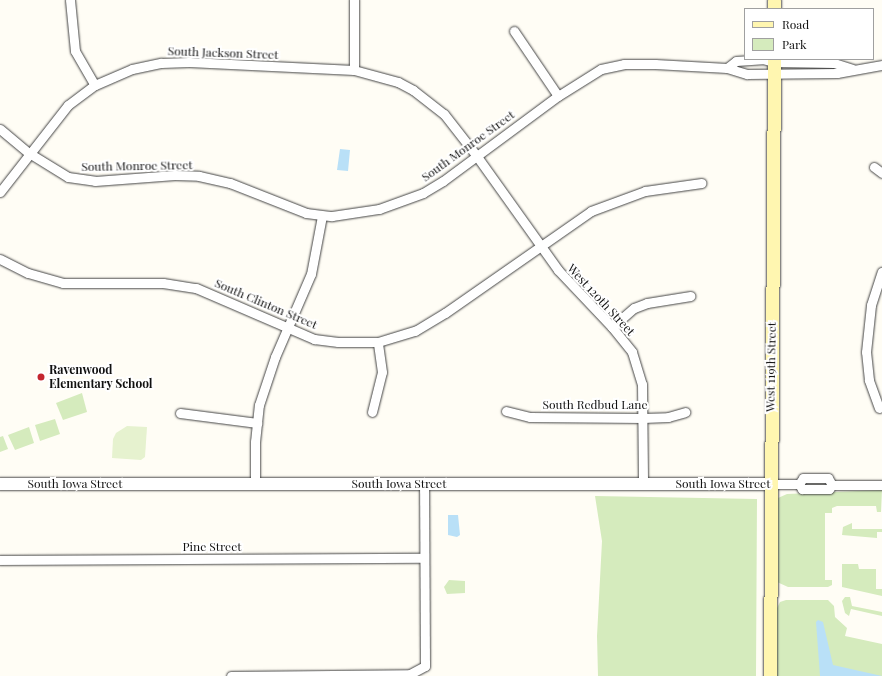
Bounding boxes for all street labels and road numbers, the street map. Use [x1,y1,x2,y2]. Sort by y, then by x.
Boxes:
street label: South Jackson Street [167,44,279,62]
street label: South Monroe Street [419,107,517,185]
street label: South Monroe Street [81,158,193,174]
street label: West 120th Street [564,261,638,339]
street label: South Clinton Street [213,276,319,332]
street label: West 119th Street [763,322,779,412]
street label: South Redbud Lane [542,398,648,412]
street label: South Iowa Street [27,477,123,491]
street label: South Iowa Street [351,477,447,491]
street label: South Iowa Street [675,477,771,491]
street label: Pine Street [183,540,241,554]

